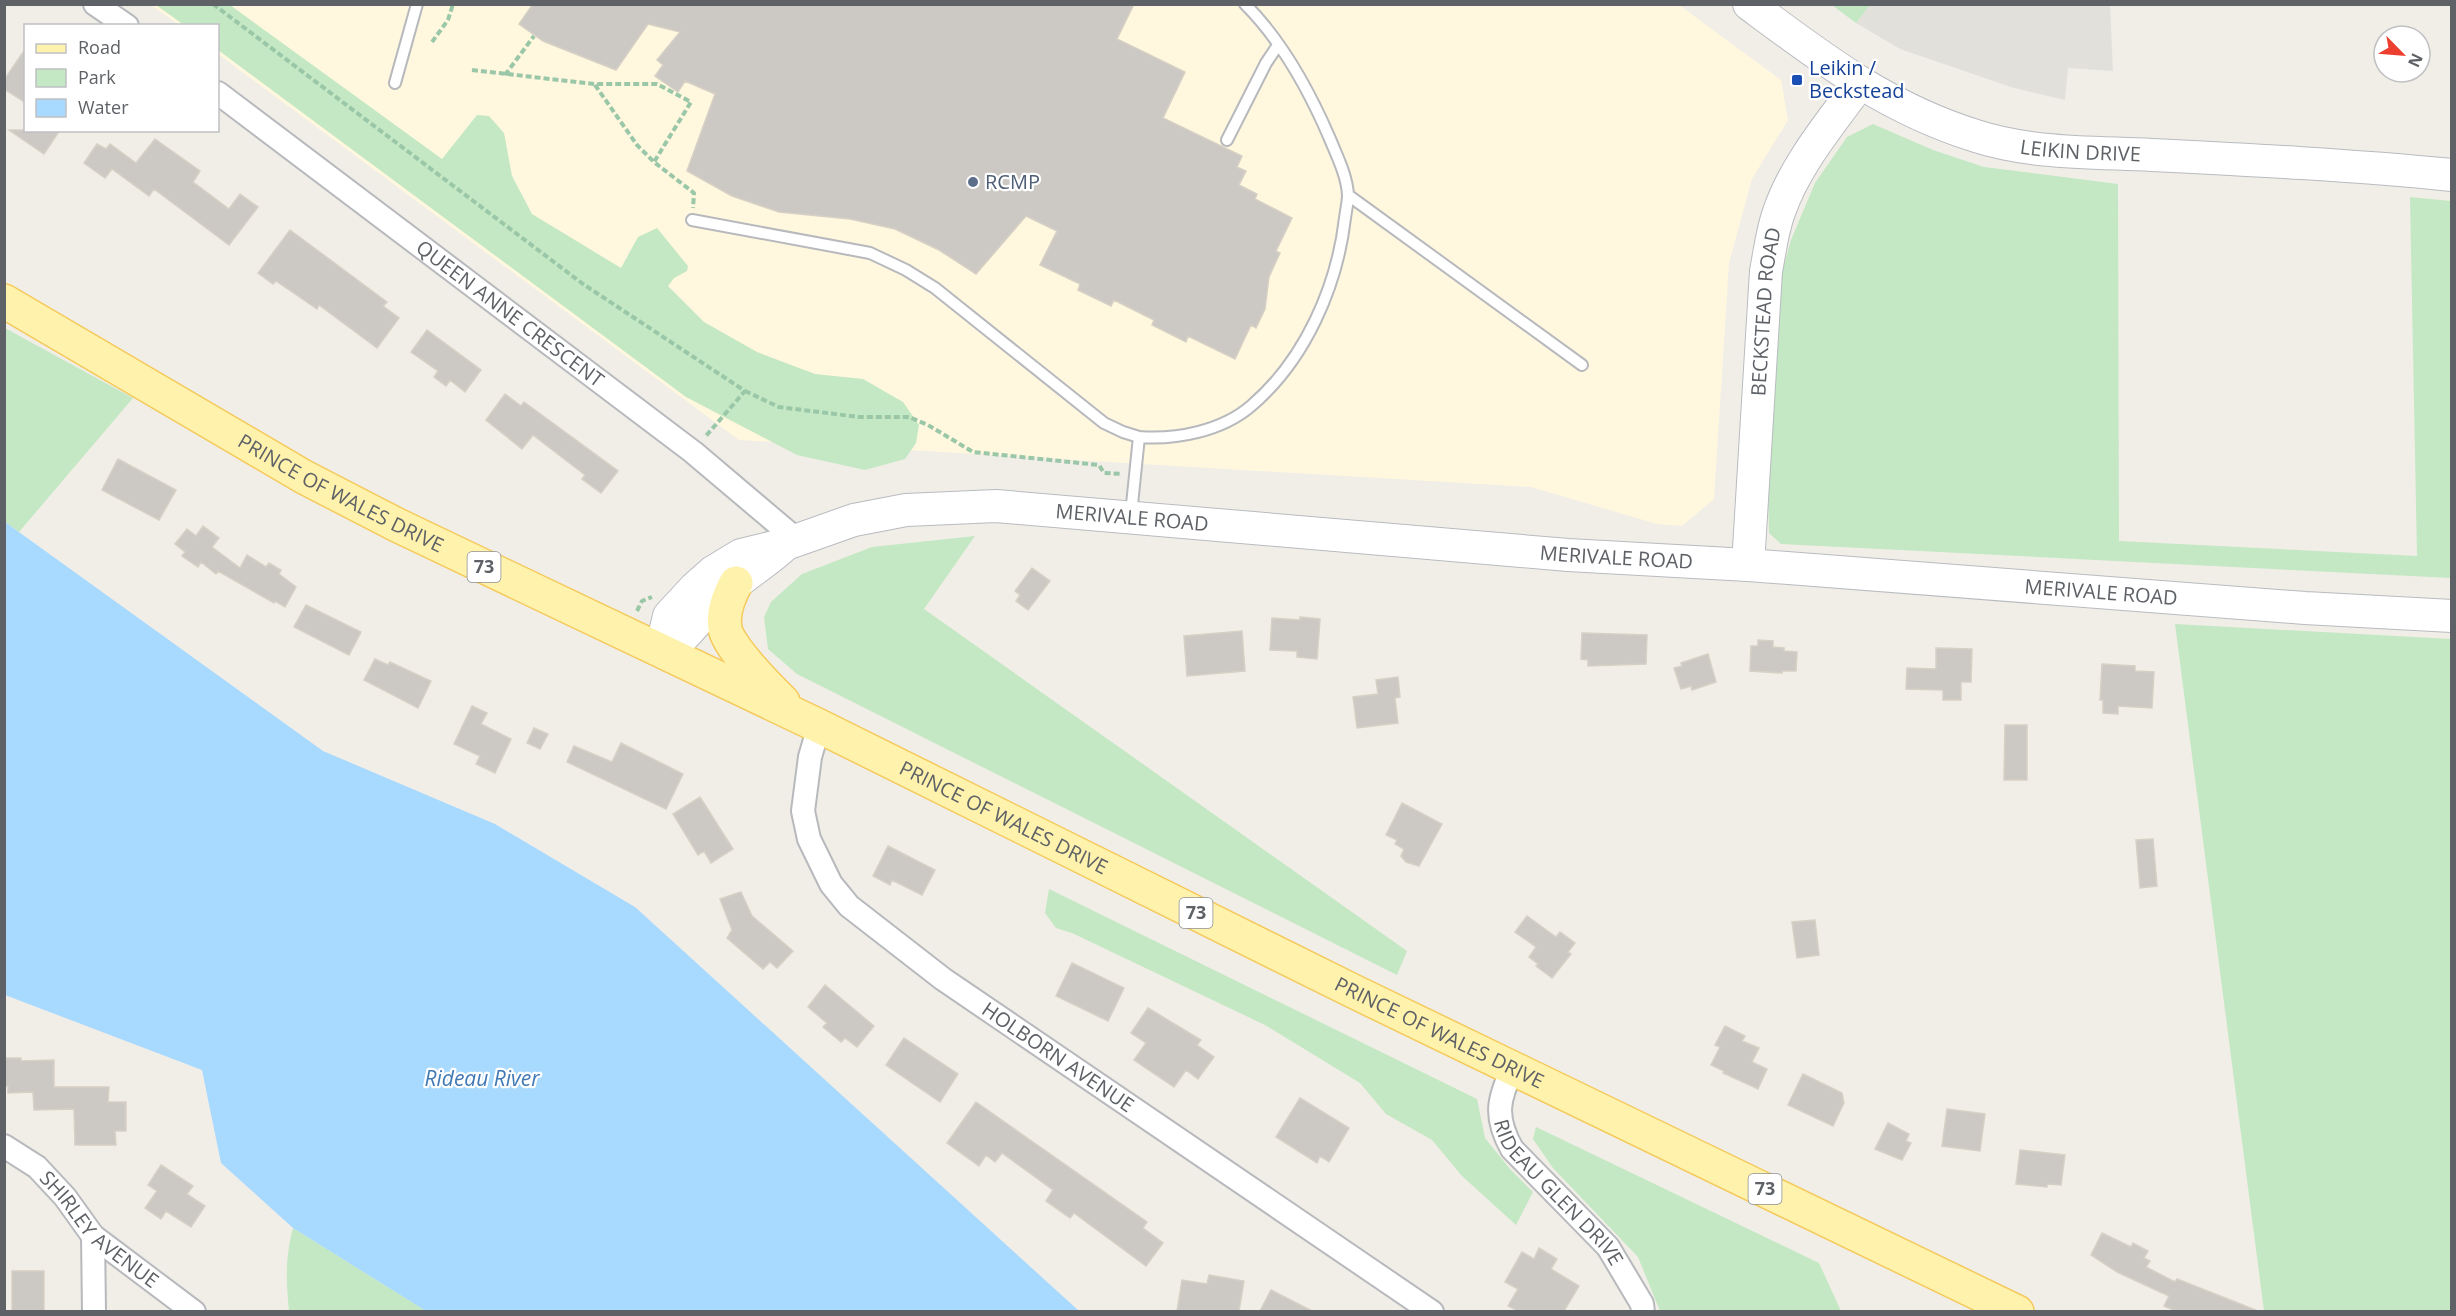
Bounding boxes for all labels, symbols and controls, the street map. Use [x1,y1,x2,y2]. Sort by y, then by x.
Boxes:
legend [24,24,219,132]
north arrow [2372,24,2432,84]
text: Road [78,35,121,59]
text: N [2403,50,2428,71]
place label: Leikin / Beckstead [1809,54,1904,104]
text: Park [78,65,116,89]
marker: Leikin / Beckstead [1790,73,1804,87]
text: Water [78,95,129,119]
street label: LEIKIN DRIVE [2018,133,2141,167]
place label: RCMP [985,168,1040,195]
marker: RCMP [966,175,980,189]
street label: BECKSTEAD ROAD [1744,225,1787,397]
street label: QUEEN ANNE CRESCENT [411,234,610,393]
street label: PRINCE OF WALES DRIVE [233,427,448,558]
street label: MERIVALE ROAD [1054,497,1210,537]
street label: MERIVALE ROAD [1539,539,1694,575]
road number: 73 [468,552,500,582]
street label: MERIVALE ROAD [2024,572,2179,611]
street label: PRINCE OF WALES DRIVE [895,754,1113,880]
road number: 73 [1180,898,1212,928]
street label: PRINCE OF WALES DRIVE [1330,970,1549,1094]
street label: HOLBORN AVENUE [977,996,1140,1118]
water label: Rideau River [424,1064,540,1092]
street label: RIDEAU GLEN DRIVE [1488,1116,1630,1270]
street label: SHIRLEY AVENUE [34,1165,164,1294]
road number: 73 [1748,1174,1782,1204]

